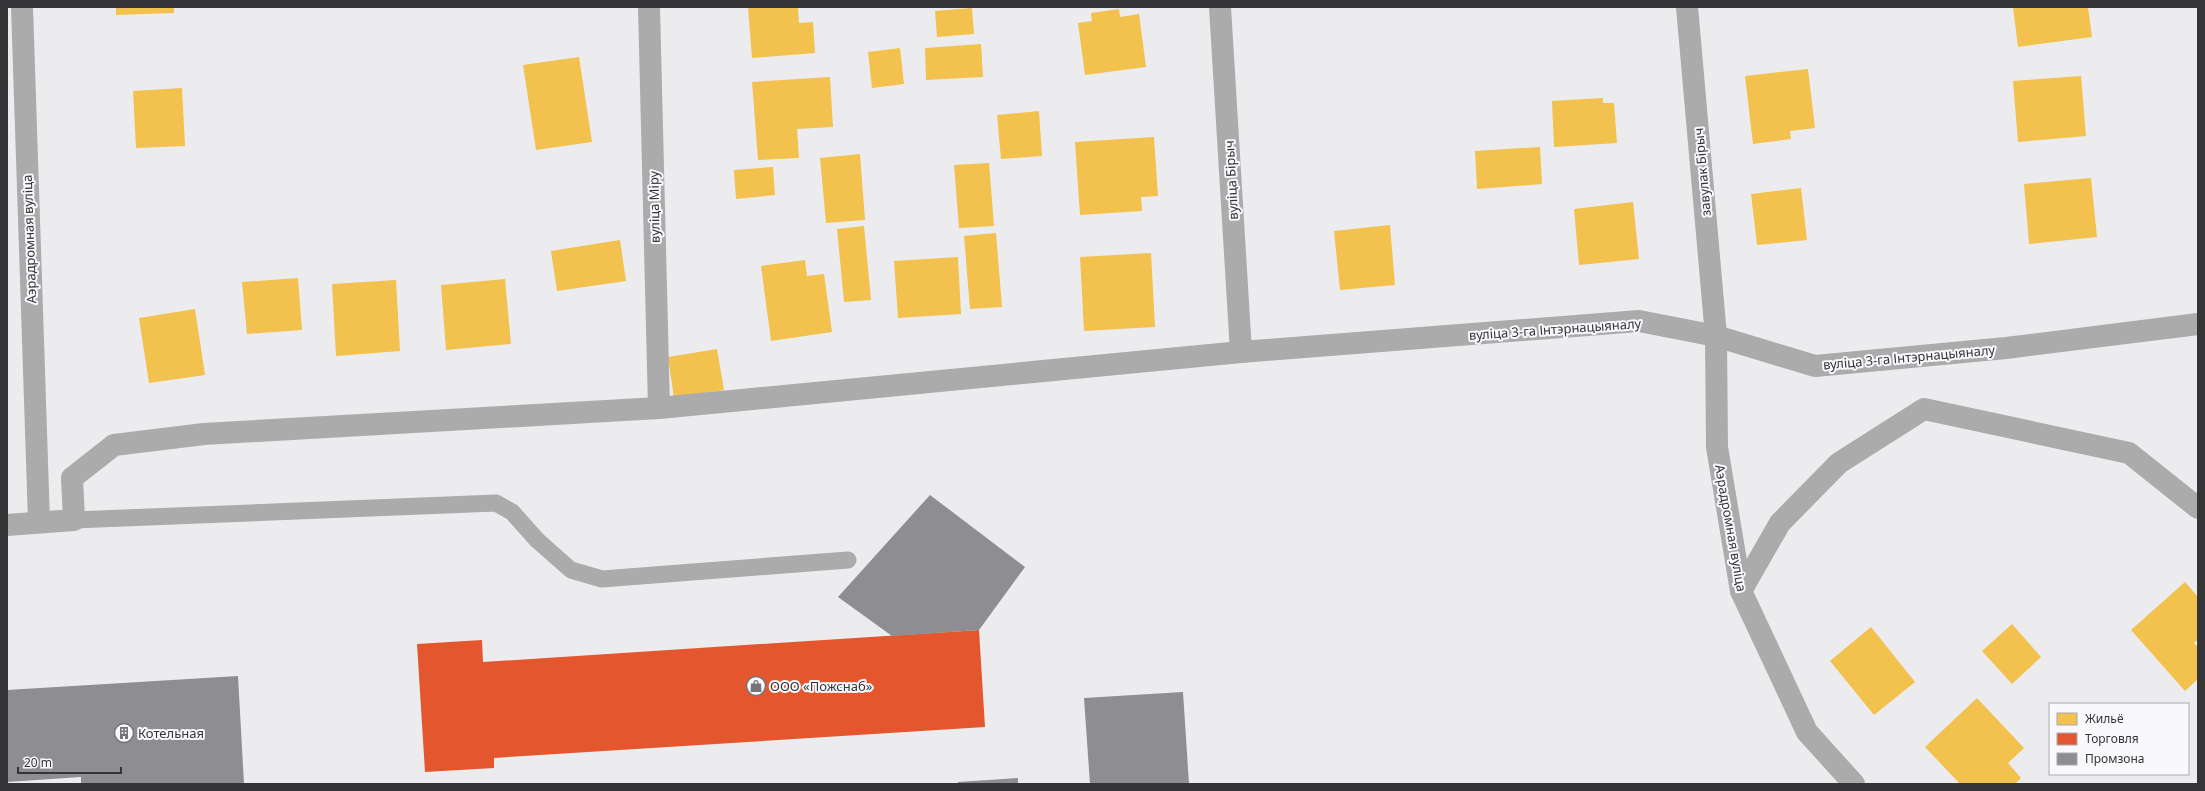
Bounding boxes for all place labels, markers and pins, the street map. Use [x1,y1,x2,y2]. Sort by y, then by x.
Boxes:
shop icon: ООО «Пожснаб» [745,675,767,697]
place label: ООО «Пожснаб» [770,677,873,695]
building icon: Котельная [113,722,135,744]
place label: Котельная [138,724,204,742]

